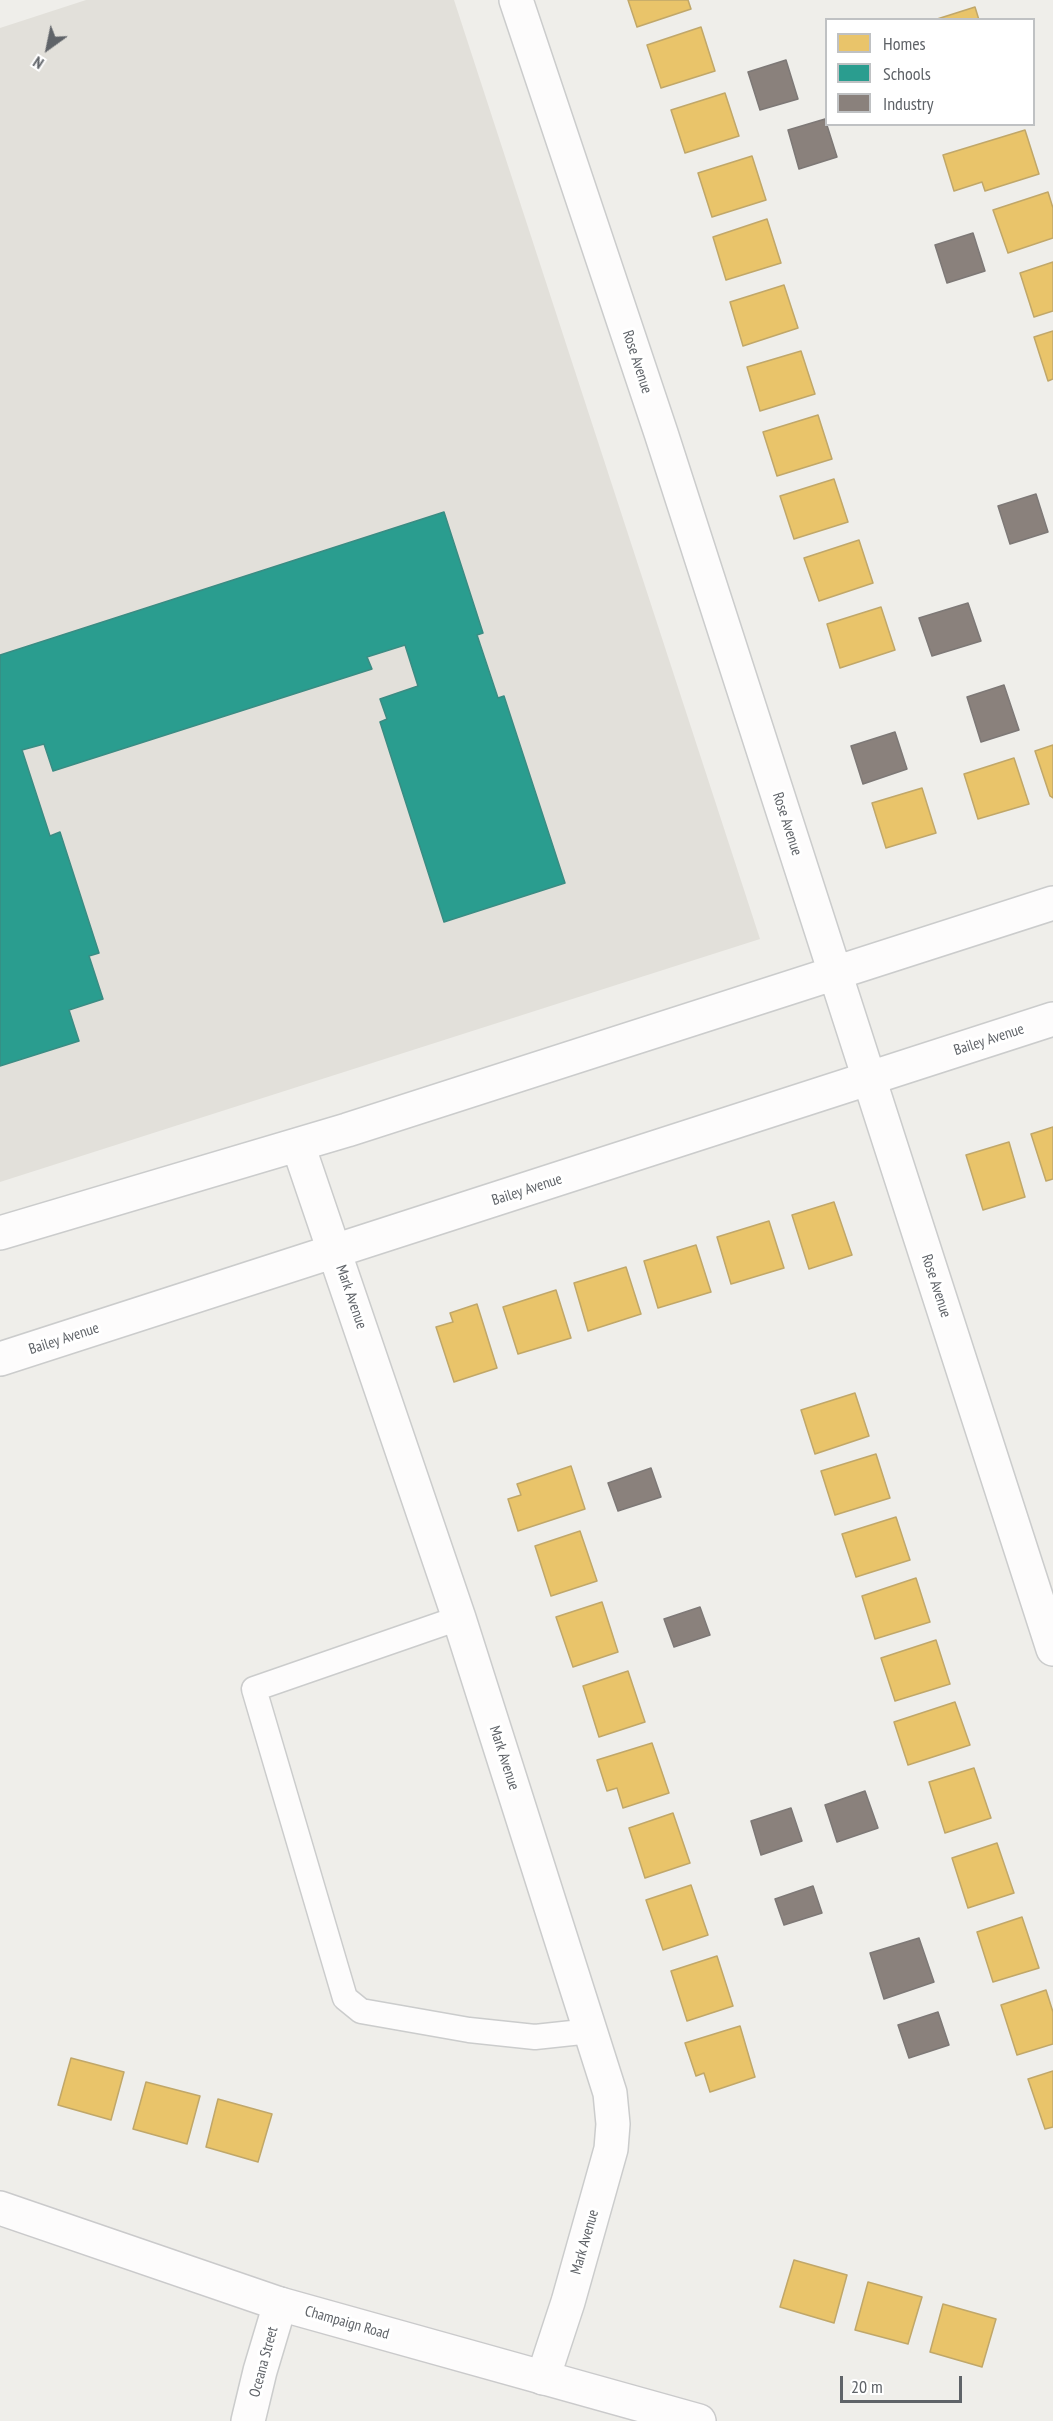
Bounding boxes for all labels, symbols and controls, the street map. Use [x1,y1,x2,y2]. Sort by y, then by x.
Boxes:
north arrow [18,18,78,78]
legend [825,18,1035,126]
text: Homes [883,32,926,55]
text: N [29,52,47,74]
text: Schools [883,62,931,85]
text: Industry [883,92,933,115]
street label: Rose Avenue [618,328,656,396]
street label: Rose Avenue [768,790,806,858]
street label: Bailey Avenue [952,1020,1026,1060]
street label: Bailey Avenue [490,1170,564,1210]
street label: Rose Avenue [917,1252,955,1320]
street label: Mark Avenue [332,1263,370,1331]
street label: Bailey Avenue [27,1319,101,1359]
street label: Mark Avenue [485,1724,523,1792]
street label: Mark Avenue [567,2208,603,2276]
street label: Champaign Road [303,2302,391,2344]
street label: Oceana Street [246,2325,282,2399]
scale bar [843,2364,964,2402]
text: 20 m [851,2375,883,2398]

